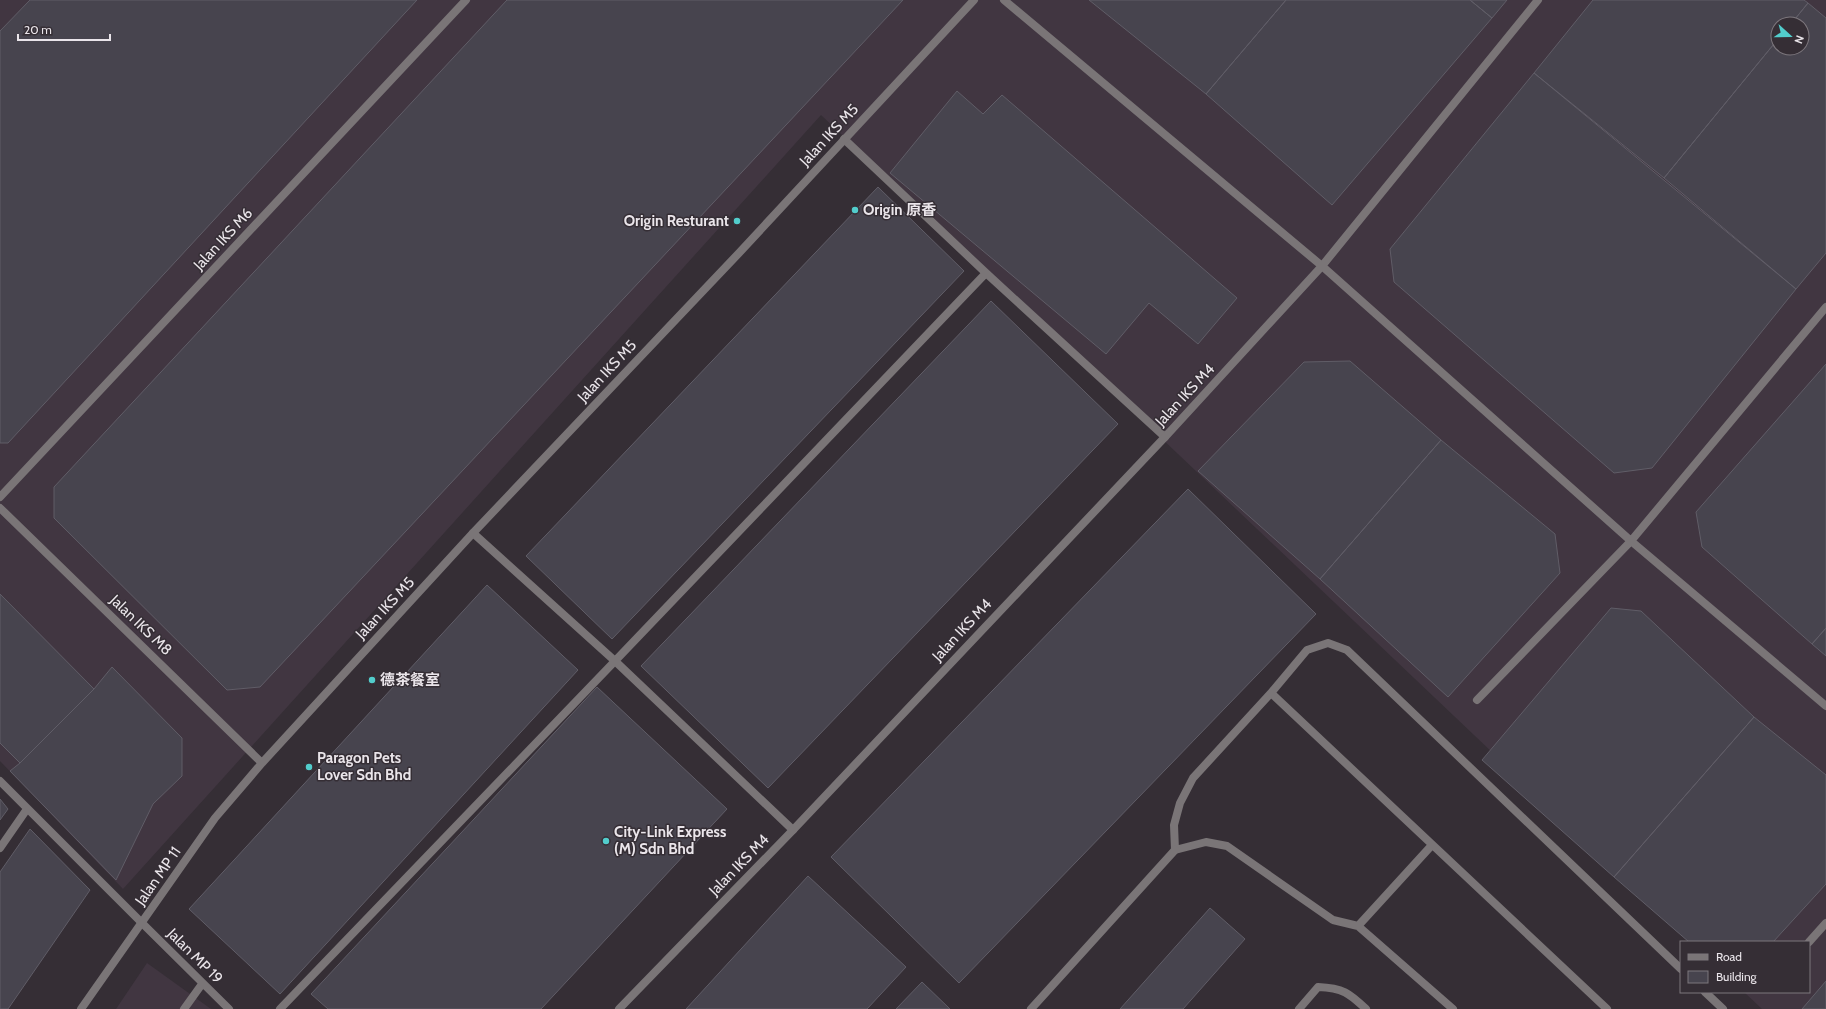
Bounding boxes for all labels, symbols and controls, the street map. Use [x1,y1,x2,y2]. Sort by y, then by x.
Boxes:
scale bar [18,16,110,42]
north arrow [1770,16,1810,56]
text: 20 m [24,22,52,37]
text: N [1791,33,1807,46]
street label: Jalan IKS M5 [795,100,862,170]
place label: Origin 原香 [863,201,936,219]
street label: Jalan IKS M6 [189,204,256,275]
marker: Origin 原香 [850,205,860,215]
place label: Origin Resturant [624,212,729,230]
marker: Origin Resturant [732,216,742,226]
street label: Jalan IKS M5 [573,336,640,406]
street label: Jalan IKS M4 [1151,360,1219,431]
street label: Jalan IKS M5 [351,573,418,643]
street label: Jalan IKS M8 [106,590,176,659]
street label: Jalan IKS M4 [928,595,996,666]
place label: 德茶餐室 [380,671,440,689]
marker: 德茶餐室 [367,675,377,685]
place label: Paragon Pets Lover Sdn Bhd [317,749,411,784]
marker: Paragon Pets Lover Sdn Bhd [304,762,314,772]
place label: City-Link Express (M) Sdn Bhd [614,823,726,858]
street label: Jalan IKS M4 [705,830,773,900]
marker: City-Link Express (M) Sdn Bhd [601,836,611,846]
street label: Jalan MP 11 [131,843,185,910]
street label: Jalan MP 19 [163,924,226,987]
legend [1680,941,1810,993]
text: Road [1716,949,1742,964]
text: Building [1716,969,1758,984]

